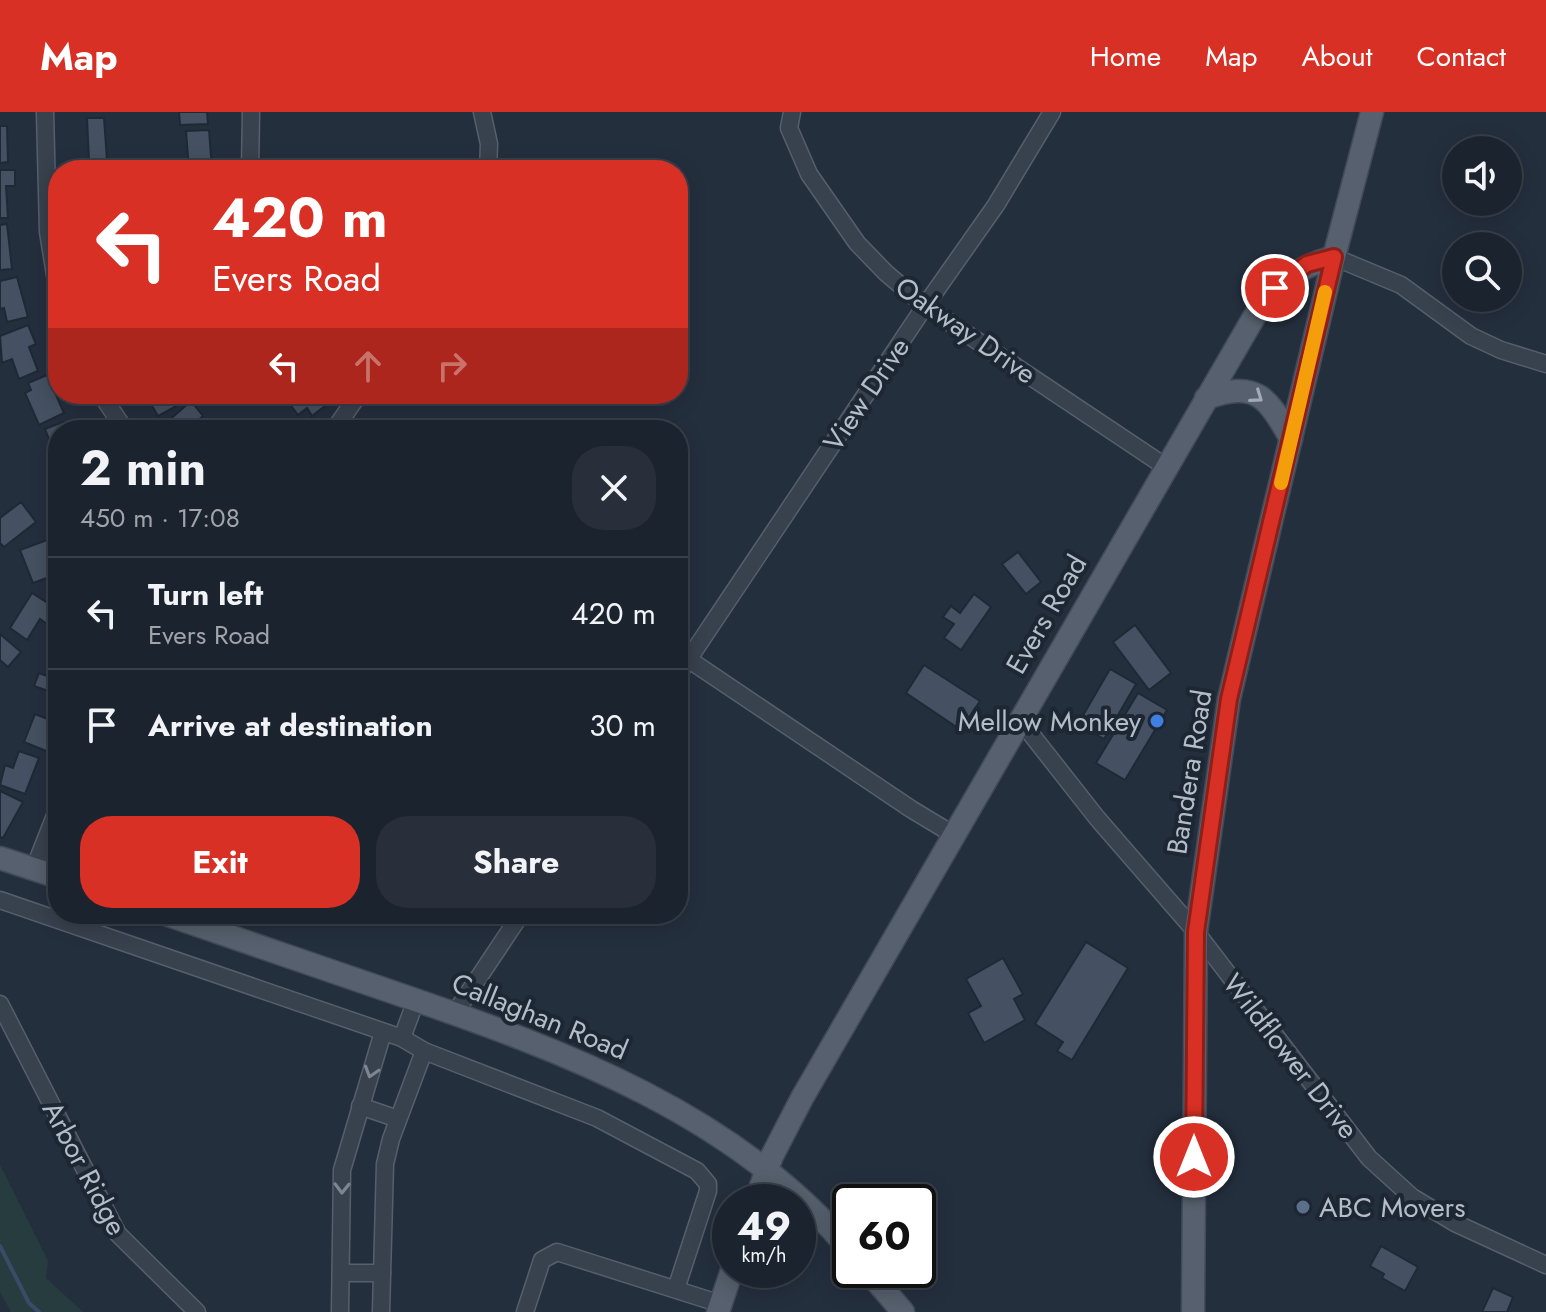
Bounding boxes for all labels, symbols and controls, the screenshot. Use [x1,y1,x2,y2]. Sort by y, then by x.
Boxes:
text: Map [40,29,118,84]
text: Home [1090,36,1161,77]
text: Map [1205,36,1257,77]
text: About [1301,36,1373,77]
text: Contact [1417,36,1506,77]
map controls [1442,136,1522,312]
button: sound [1442,136,1522,216]
text: 420 m [212,177,388,258]
icon: left [80,192,184,296]
button: search [1442,232,1522,312]
text: Evers Road [212,252,381,304]
pin [1241,254,1309,322]
icon: arrive [1253,266,1297,310]
street label: Oakway Drive [887,267,1045,394]
street label: View Drive [813,329,920,459]
icon: left [262,344,306,388]
icon: ahead [346,344,390,388]
icon: right [430,344,474,388]
one-way arrow [1249,387,1263,402]
text: 2 min [80,434,206,503]
button: close [572,446,656,530]
text: 450 m · 17:08 [80,499,240,537]
street label: Evers Road [996,547,1097,681]
text: Turn left [148,573,263,616]
icon: left [80,591,124,635]
text: 420 m [571,592,656,635]
text: Evers Road [148,616,270,654]
street label: Bandera Road [1156,687,1223,857]
place label: Mellow Monkey [958,701,1142,742]
icon: arrive [80,703,124,747]
text: Arrive at destination [148,704,433,747]
text: 30 m [589,704,656,747]
marker: Mellow Monkey [1148,712,1166,730]
button: Exit [80,816,360,908]
button: Share [376,816,656,908]
street label: Callaghan Road [446,963,634,1070]
street label: Wildflower Drive [1213,965,1368,1148]
one-way arrow [364,1065,380,1079]
street label: Arbor Ridge [32,1094,137,1243]
position arrow [1152,1115,1236,1199]
one-way arrow [333,1182,351,1195]
speed limit sign: 60 [832,1184,936,1288]
place label: ABC Movers [1319,1187,1465,1228]
text: 49 [737,1197,791,1255]
marker: ABC Movers [1294,1198,1312,1216]
text: km/h [741,1241,787,1270]

